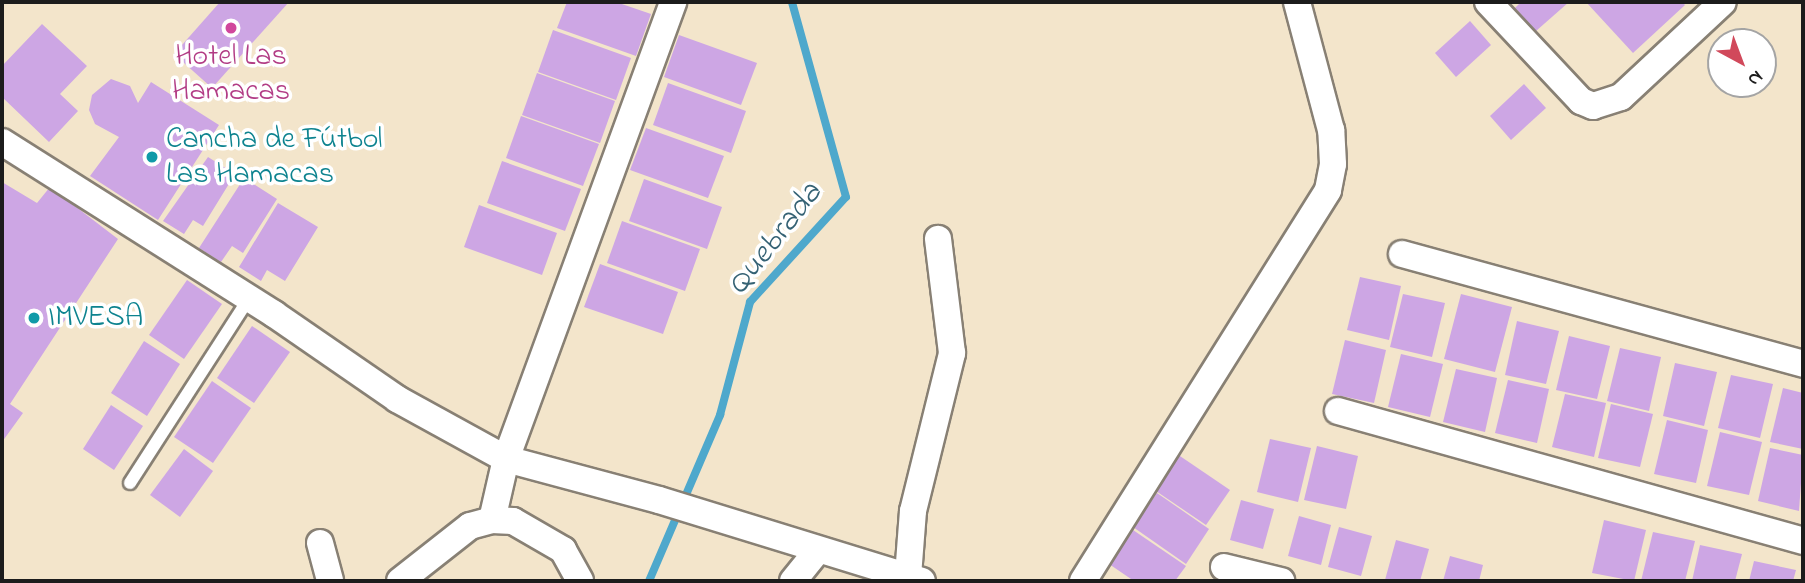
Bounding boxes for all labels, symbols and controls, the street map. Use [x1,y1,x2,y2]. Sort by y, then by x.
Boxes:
marker: Hotel Las Hamacas [223,20,239,36]
north arrow [1707,28,1777,98]
place label: Hotel Las Hamacas [172,39,290,110]
text: N [1741,63,1768,92]
place label: Cancha de Fútbol Las Hamacas [166,122,383,192]
marker: Cancha de Fútbol Las Hamacas [144,149,160,165]
water label: Quebrada [720,176,832,304]
place label: IMVESA [48,300,143,336]
marker: IMVESA [26,310,42,326]

